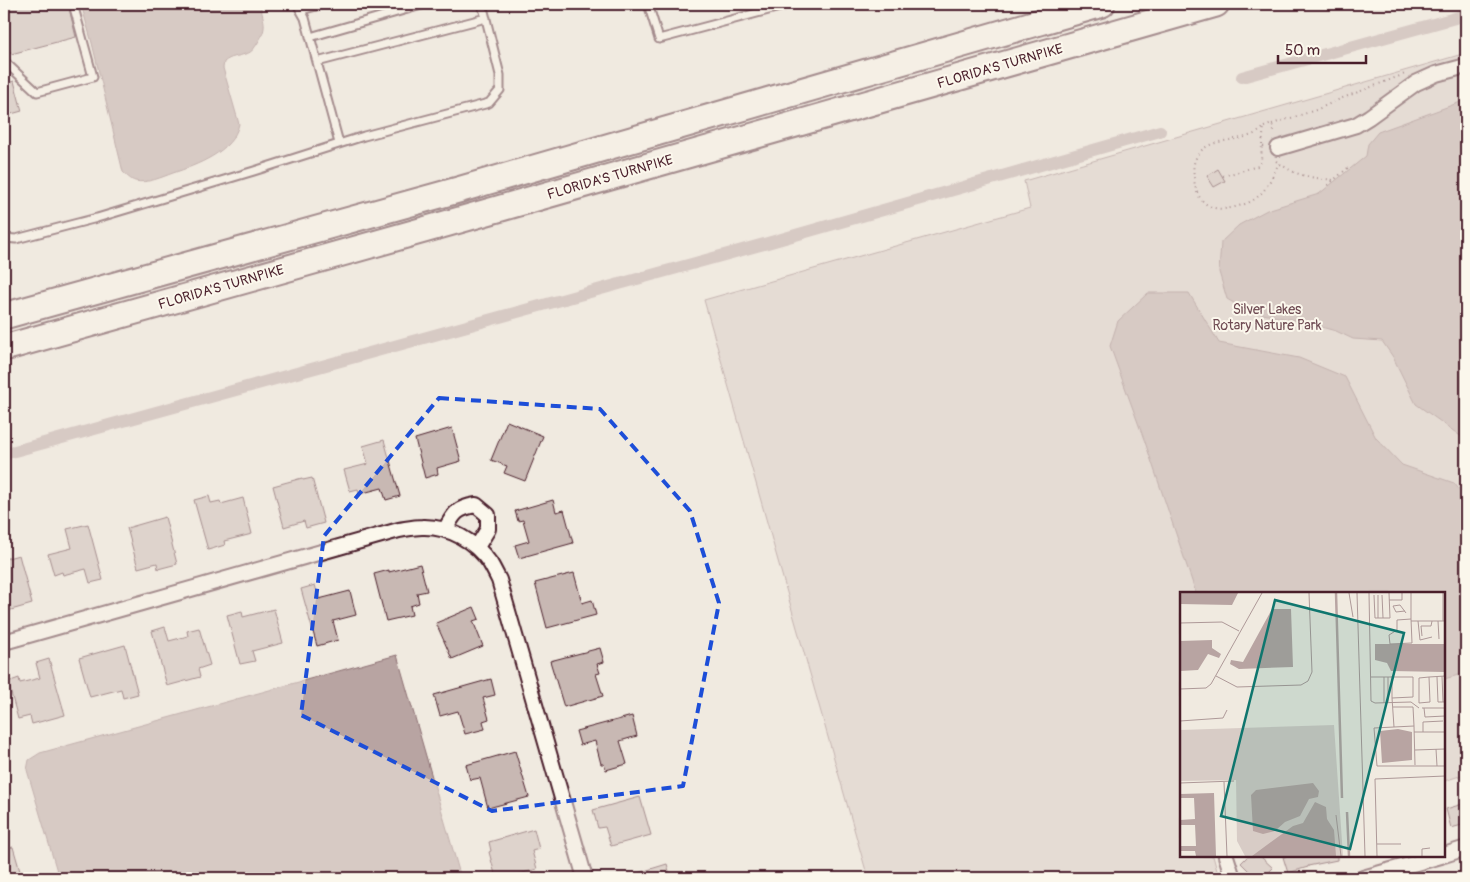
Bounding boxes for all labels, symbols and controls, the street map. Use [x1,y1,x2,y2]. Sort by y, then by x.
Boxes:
scale bar [1278,32,1365,64]
street label: FLORIDA'S TURNPIKE [935,40,1065,92]
text: 50 m [1285,41,1320,60]
street label: FLORIDA'S TURNPIKE [545,151,675,203]
street label: FLORIDA'S TURNPIKE [156,261,286,313]
park label: Silver Lakes Rotary Nature Park [1212,301,1322,334]
inset map [1180,592,1445,857]

